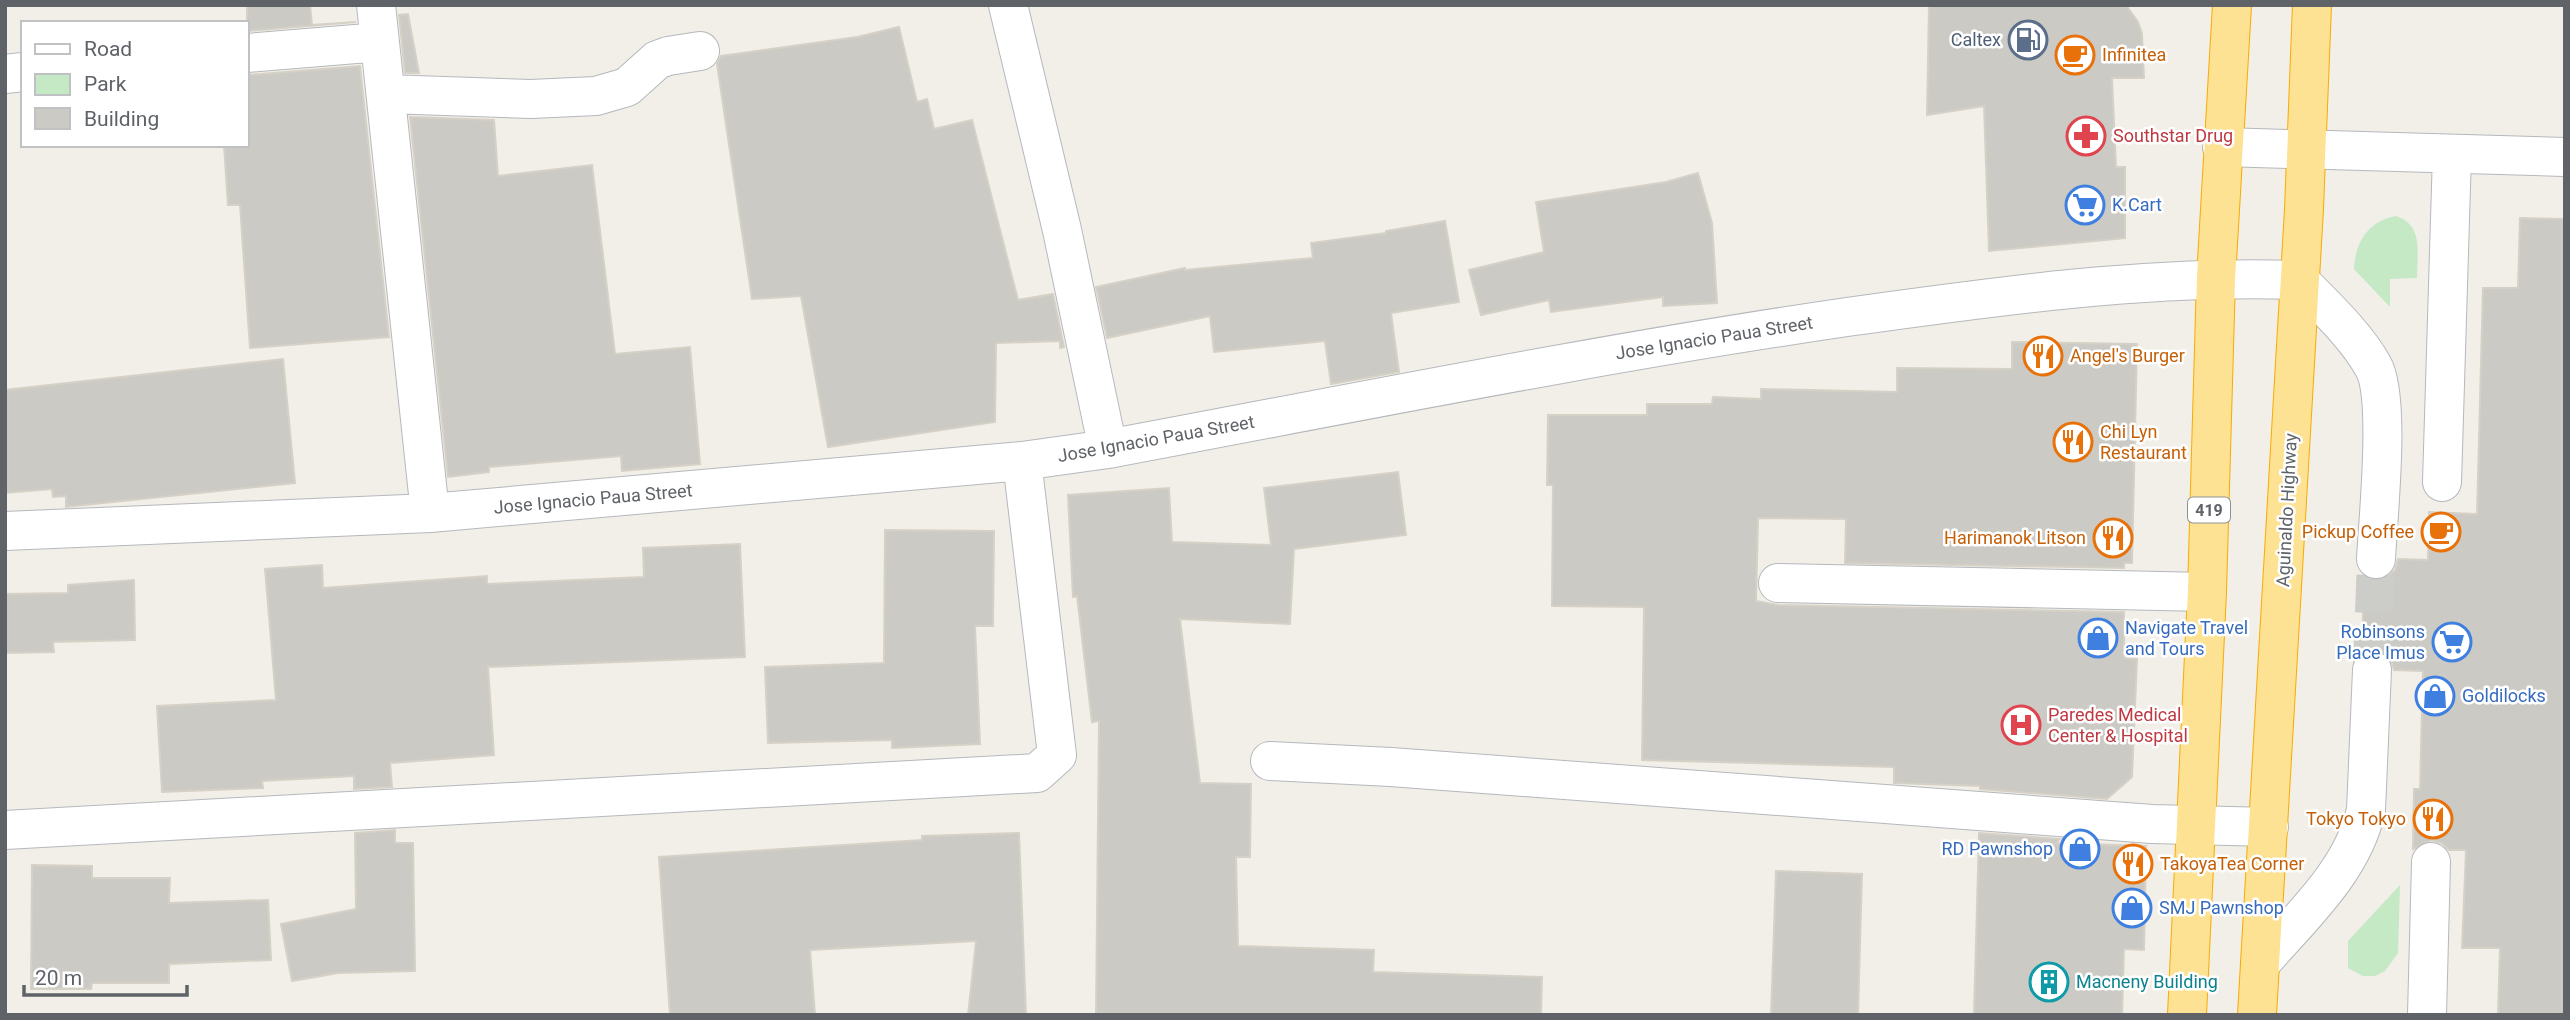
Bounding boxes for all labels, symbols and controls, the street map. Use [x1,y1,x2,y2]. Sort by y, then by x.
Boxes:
fuel station icon: Caltex [2007,19,2049,61]
legend [21,21,248,147]
place label: Caltex [1951,29,2001,50]
cafe icon: Infinitea [2054,34,2096,76]
text: Road [84,37,132,61]
place label: Infinitea [2102,44,2166,65]
text: Park [84,72,127,96]
text: Building [84,107,159,131]
pharmacy icon: Southstar Drug [2065,115,2107,157]
place label: Southstar Drug [2113,125,2233,146]
supermarket icon: K.Cart [2064,184,2106,226]
place label: K.Cart [2112,194,2162,215]
street label: Jose Ignacio Paua Street [1614,312,1814,363]
restaurant icon: Angel's Burger [2022,335,2064,377]
place label: Angel's Burger [2070,345,2185,366]
street label: Jose Ignacio Paua Street [1056,411,1256,466]
restaurant icon: Chi Lyn Restaurant [2052,421,2094,463]
place label: Chi Lyn Restaurant [2100,421,2187,463]
street label: Aguinaldo Highway [2272,432,2301,587]
street label: Jose Ignacio Paua Street [493,479,693,518]
road number: 419 [2188,498,2230,523]
cafe icon: Pickup Coffee [2420,511,2462,553]
restaurant icon: Harimanok Litson [2092,517,2134,559]
place label: Pickup Coffee [2302,521,2414,542]
place label: Harimanok Litson [1944,527,2086,548]
shop icon: Navigate Travel and Tours [2077,617,2119,659]
place label: Navigate Travel and Tours [2125,617,2248,659]
place label: Robinsons Place Imus [2336,621,2425,663]
supermarket icon: Robinsons Place Imus [2431,621,2473,663]
shop icon: Goldilocks [2414,675,2456,717]
place label: Goldilocks [2462,685,2546,706]
hospital icon: Paredes Medical Center & Hospital [2000,704,2042,746]
place label: Paredes Medical Center & Hospital [2048,704,2188,746]
restaurant icon: Tokyo Tokyo [2412,798,2454,840]
place label: Tokyo Tokyo [2306,808,2406,829]
shop icon: RD Pawnshop [2059,828,2101,870]
place label: RD Pawnshop [1942,838,2053,859]
restaurant icon: TakoyaTea Corner [2112,843,2154,885]
place label: TakoyaTea Corner [2160,853,2304,874]
shop icon: SMJ Pawnshop [2111,887,2153,929]
place label: SMJ Pawnshop [2159,897,2284,918]
scale bar [24,954,187,998]
building icon: Macneny Building [2028,961,2070,1003]
text: 20 m [35,966,82,990]
place label: Macneny Building [2076,971,2218,992]

